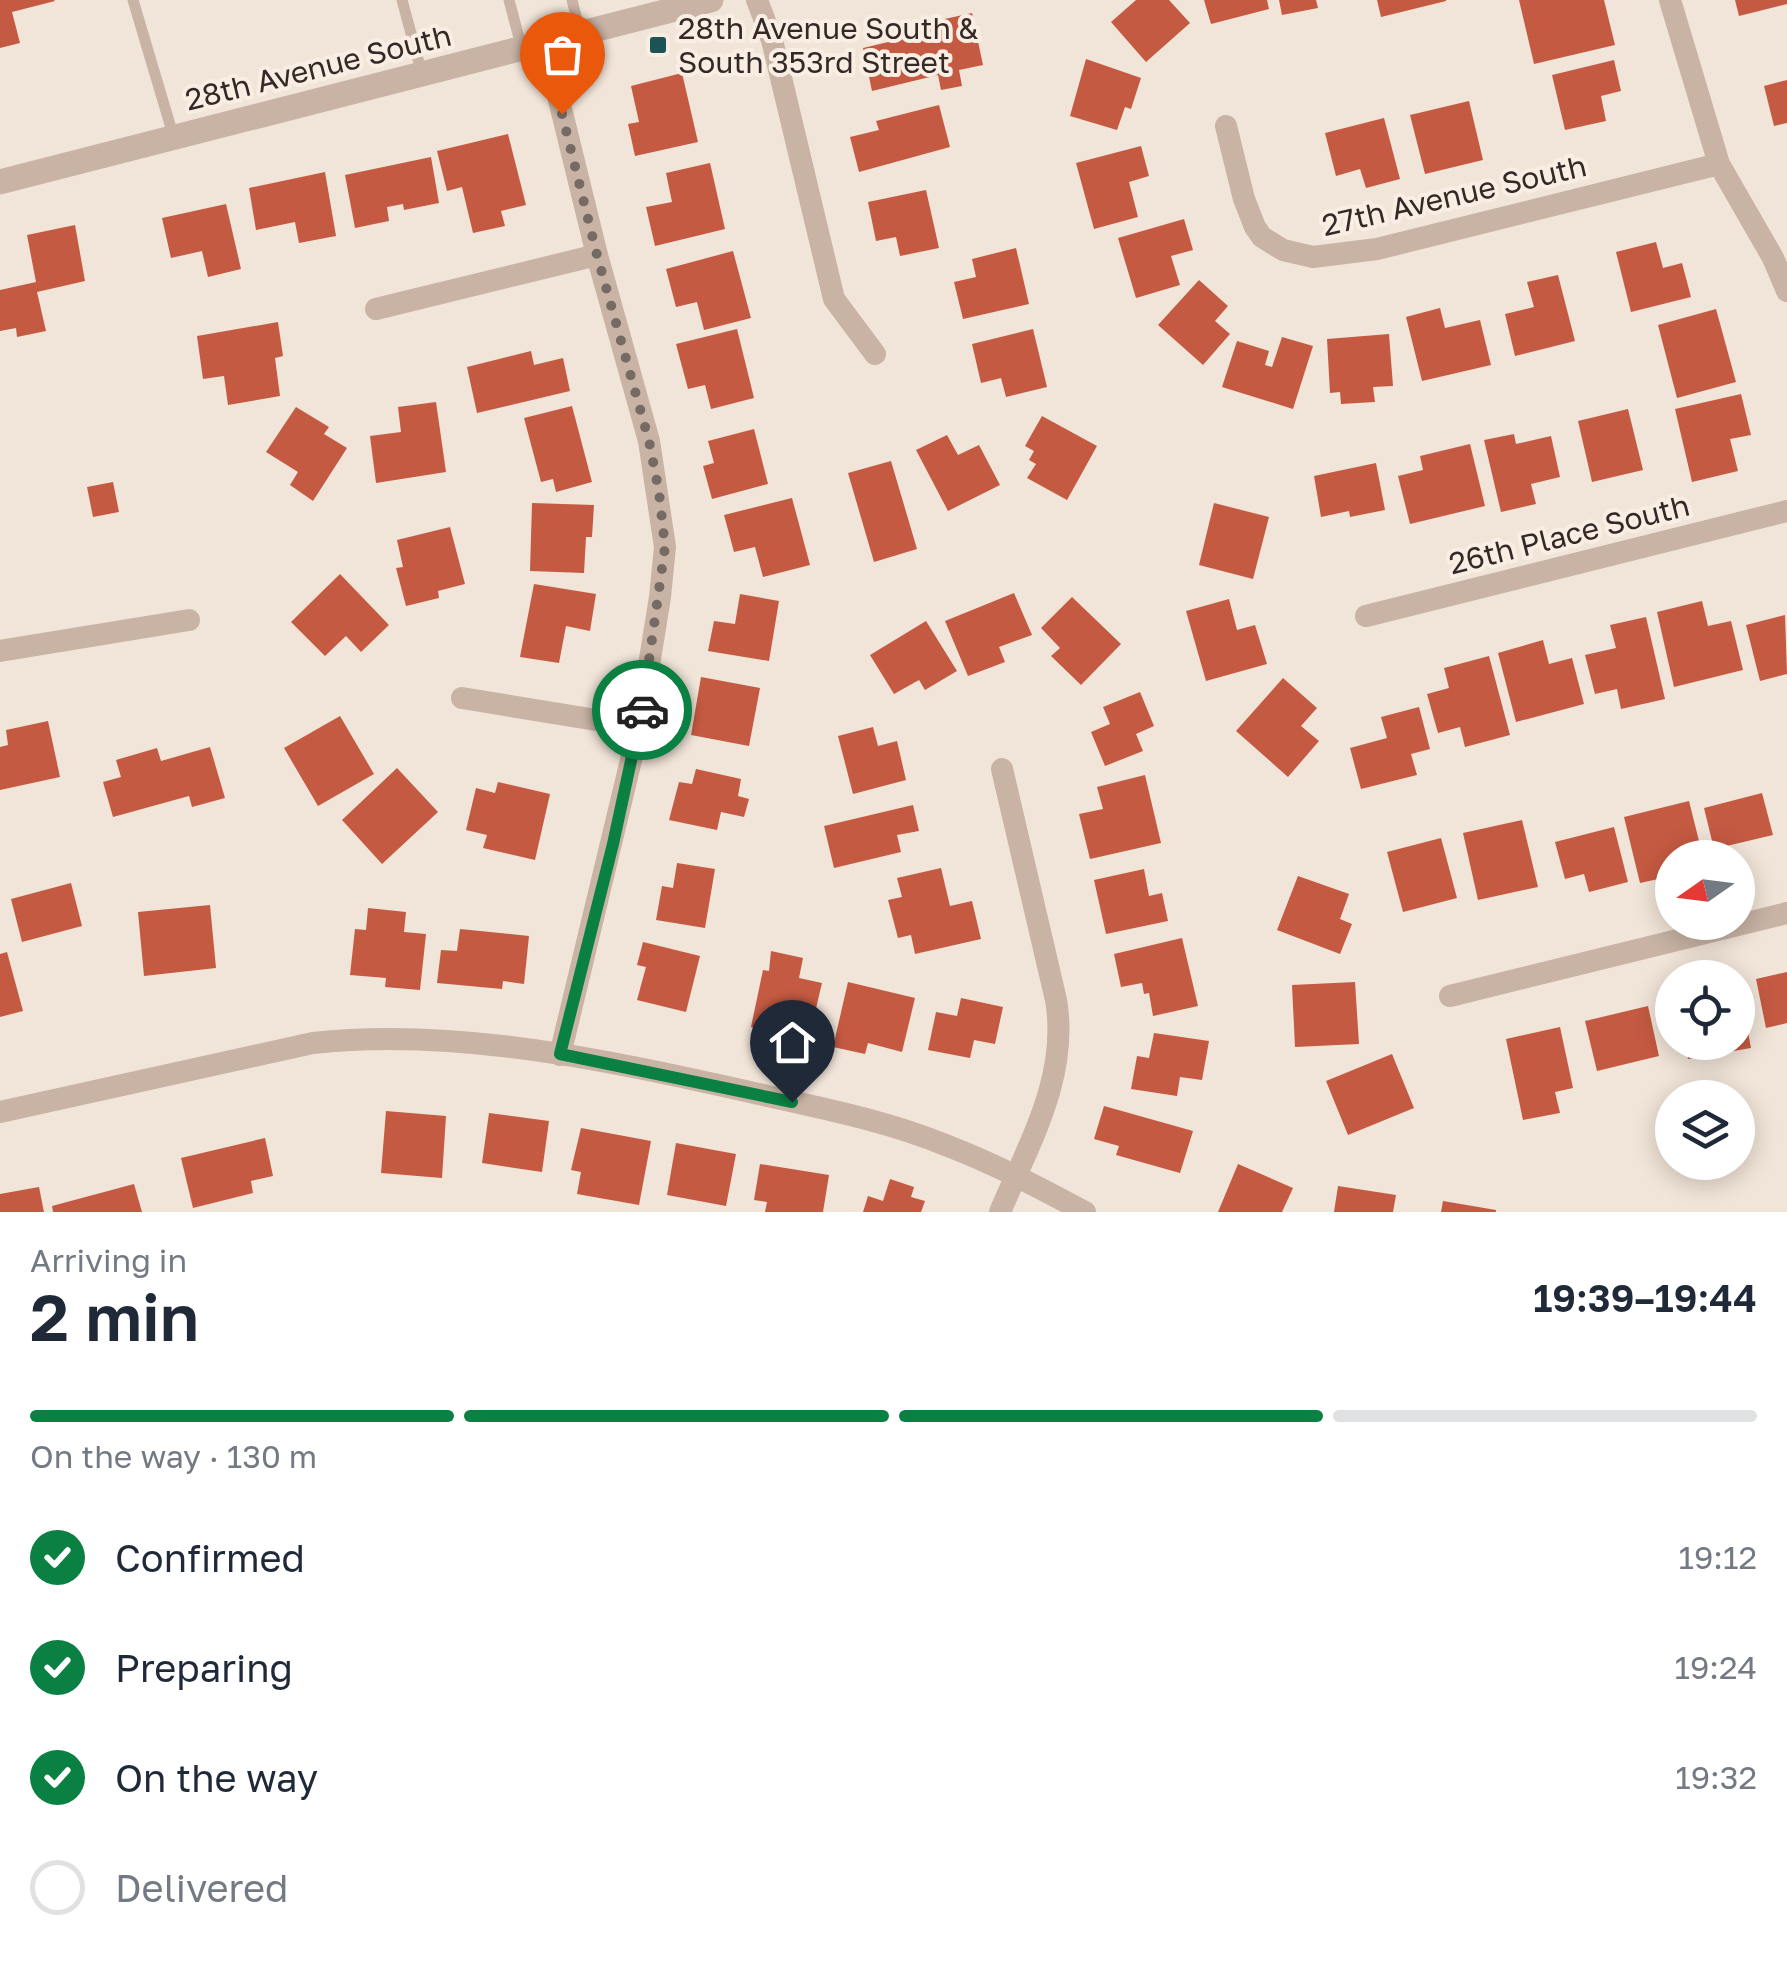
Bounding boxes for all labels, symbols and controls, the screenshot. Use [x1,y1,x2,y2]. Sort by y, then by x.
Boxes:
place label: 28th Avenue South & South 353rd Street [678,10,978,80]
pin [520,12,605,115]
street label: 28th Avenue South [181,17,455,117]
icon: bag [535,27,590,82]
marker: 28th Avenue South & South 353rd Street [647,34,669,56]
street label: 27th Avenue South [1318,147,1590,243]
street label: 26th Place South [1445,487,1693,581]
courier [592,660,692,760]
icon: car [615,683,670,738]
north arrow [1655,840,1755,940]
map controls [1655,840,1755,1180]
button: locate [1655,960,1755,1060]
pin [750,1000,835,1103]
icon: home [765,1015,820,1070]
button: layers [1655,1080,1755,1180]
text: Arriving in [30,1241,187,1279]
text: 19:39–19:44 [1533,1275,1757,1320]
text: 2 min [30,1277,199,1355]
text: On the way · 130 m [30,1437,317,1475]
icon: check [30,1530,85,1585]
text: Confirmed [115,1535,305,1580]
text: 19:12 [1678,1538,1757,1576]
icon: check [30,1640,85,1695]
text: Preparing [115,1645,293,1690]
text: 19:24 [1674,1648,1757,1686]
icon: check [30,1750,85,1805]
text: On the way [115,1755,318,1800]
text: 19:32 [1675,1758,1757,1796]
text: Delivered [115,1865,288,1910]

